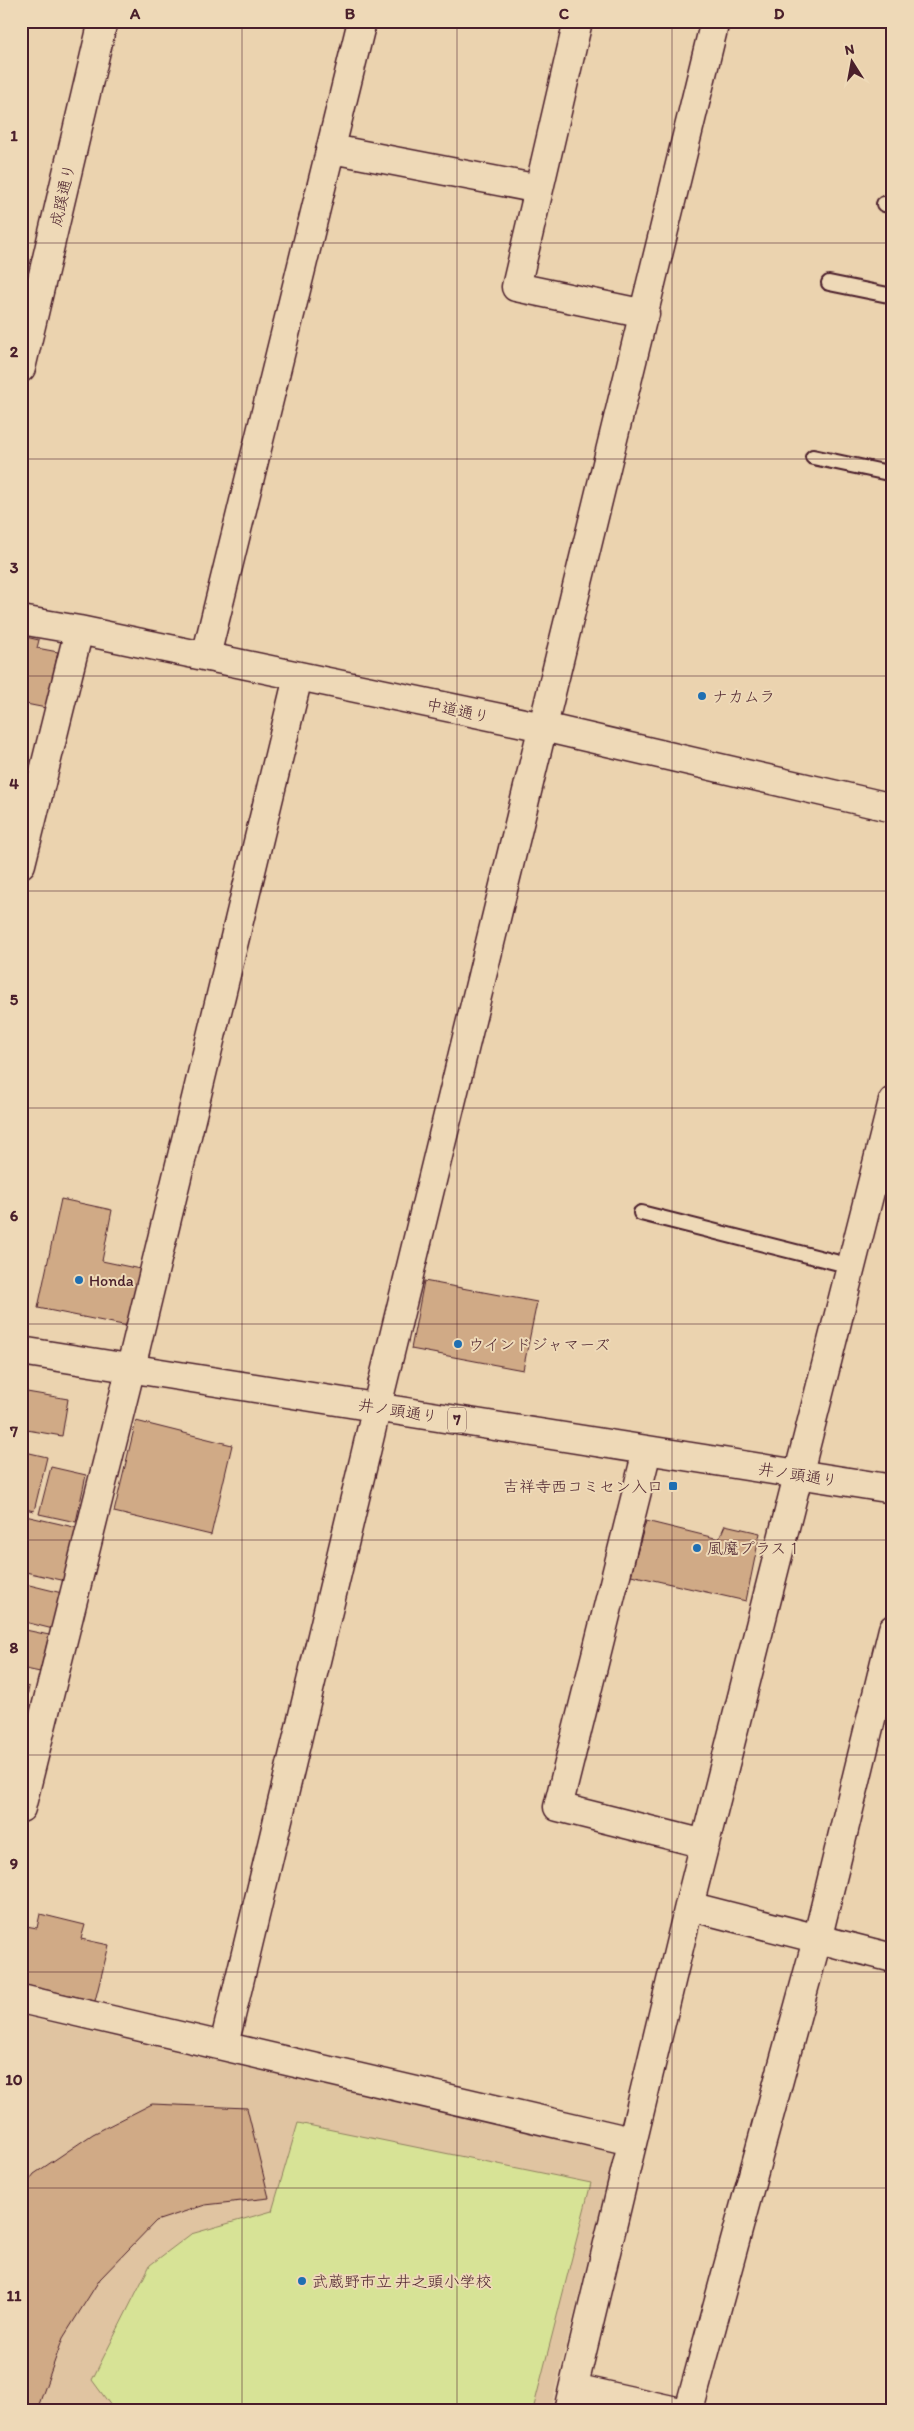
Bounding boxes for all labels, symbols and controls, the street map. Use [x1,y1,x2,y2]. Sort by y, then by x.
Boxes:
text: A [129,4,141,23]
text: B [345,4,356,23]
text: C [559,4,570,23]
text: D [774,4,785,23]
north arrow [826,38,876,88]
text: N [843,40,856,59]
text: 1 [10,126,18,145]
street label: 成蹊通り [46,162,79,228]
text: 2 [10,342,19,361]
text: 3 [10,558,19,577]
place label: ナカムラ [712,687,775,706]
marker: ナカムラ [696,690,708,702]
street label: 中道通り [425,695,491,726]
text: 4 [9,774,19,793]
text: 5 [10,990,19,1009]
text: 6 [10,1206,19,1225]
place label: Honda [89,1271,134,1290]
marker: Honda [73,1274,85,1286]
place label: ウインドジャマーズ [468,1335,610,1354]
marker: ウインドジャマーズ [452,1338,464,1350]
street label: 井ノ頭通り [357,1395,439,1426]
road number: 7 [448,1408,466,1432]
text: 7 [9,1422,18,1441]
street label: 井ノ頭通り [757,1459,839,1490]
place label: 吉祥寺西コミセン入口 [503,1477,663,1496]
marker: 吉祥寺西コミセン入口 [667,1480,679,1492]
place label: 風魔プラス１ [707,1539,802,1558]
marker: 風魔プラス１ [691,1542,703,1554]
text: 8 [10,1638,19,1657]
text: 9 [10,1854,18,1873]
text: 10 [5,2070,23,2089]
place label: 武蔵野市立 井之頭小学校 [312,2272,492,2291]
marker: 武蔵野市立 井之頭小学校 [296,2275,308,2287]
text: 11 [7,2286,22,2305]

